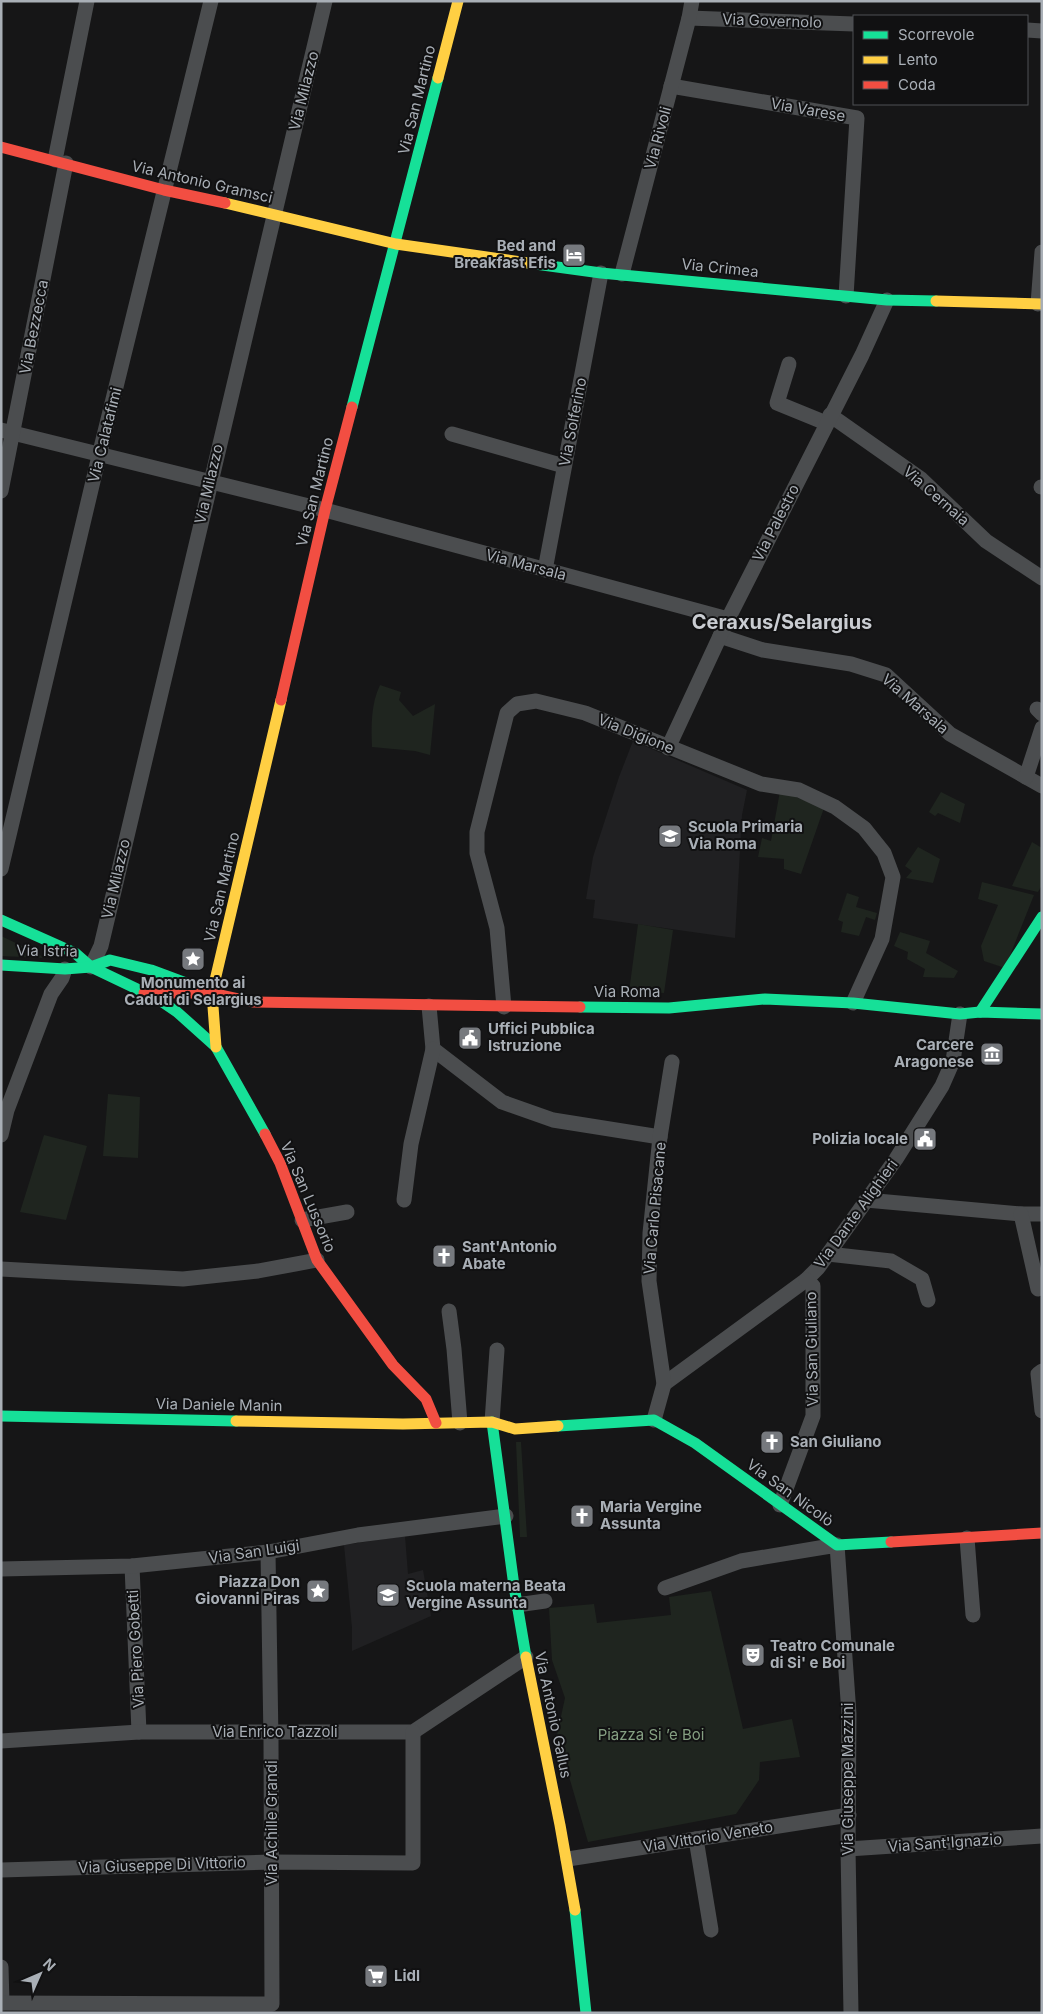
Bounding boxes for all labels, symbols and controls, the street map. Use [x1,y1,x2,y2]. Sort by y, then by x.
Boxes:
street label: Via Governolo [722,9,822,32]
legend [853,15,1028,105]
text: Scorrevole [898,25,974,44]
street label: Via San Martino [394,43,439,157]
street label: Via Milazzo [284,49,323,133]
text: Lento [898,50,938,69]
text: Coda [898,75,936,94]
street label: Via Varese [769,94,847,125]
street label: Via Rivoli [640,104,675,171]
street label: Via Antonio Gramsci [130,156,274,207]
place label: Bed and Breakfast Efis [454,236,556,272]
hotel icon: Bed and Breakfast Efis [561,242,587,268]
street label: Via Crimea [680,254,760,281]
street label: Via Bezzecca [15,278,52,376]
street label: Via Solferino [555,376,590,468]
street label: Via Calatafimi [84,385,126,484]
street label: Via San Martino [292,435,337,549]
street label: Via Milazzo [190,442,227,526]
street label: Via Cernaia [899,462,973,530]
street label: Via Palestro [748,481,803,565]
street label: Via Marsala [484,545,569,584]
district label: Ceraxus/Selargius [692,610,872,634]
street label: Via Marsala [878,669,953,738]
street label: Via Digione [595,710,677,757]
place label: Scuola Primaria Via Roma [688,817,803,853]
school or university icon: Scuola Primaria Via Roma [657,823,683,849]
street label: Via San Martino [200,830,243,944]
street label: Via Milazzo [97,837,134,921]
street label: Via Istria [16,940,78,961]
place icon: Monumento ai Caduti di Selargius [180,946,206,972]
place label: Monumento ai Caduti di Selargius [124,973,262,1009]
street label: Via Roma [594,982,660,1001]
place label: Uffici Pubblica Istruzione [488,1019,595,1055]
public building icon: Uffici Pubblica Istruzione [457,1025,483,1051]
place label: Carcere Aragonese [894,1035,974,1071]
museum icon: Carcere Aragonese [979,1041,1005,1067]
public building icon: Polizia locale [912,1126,938,1152]
place label: Polizia locale [812,1129,908,1148]
street label: Via San Lussorio [277,1139,340,1255]
street label: Via Carlo Pisacane [639,1141,670,1275]
street label: Via Dante Alighieri [810,1156,902,1272]
place label: Sant'Antonio Abate [462,1237,557,1273]
church icon: Sant'Antonio Abate [431,1243,457,1269]
street label: Via San Giuliano [801,1291,822,1407]
street label: Via Daniele Manin [155,1394,283,1415]
church icon: San Giuliano [759,1429,785,1455]
place label: San Giuliano [790,1432,881,1451]
street label: Via San Nicolò [743,1455,837,1531]
place label: Maria Vergine Assunta [600,1497,702,1533]
church icon: Maria Vergine Assunta [569,1503,595,1529]
street label: Via San Luigi [207,1536,301,1567]
place label: Piazza Don Giovanni Piras [195,1572,300,1608]
place label: Scuola materna Beata Vergine Assunta [406,1576,566,1612]
place icon: Piazza Don Giovanni Piras [305,1578,331,1604]
school or university icon: Scuola materna Beata Vergine Assunta [375,1582,401,1608]
street label: Via Piero Gobetti [123,1589,148,1709]
place label: Teatro Comunale di Si' e Boi [770,1636,895,1672]
theatre icon: Teatro Comunale di Si' e Boi [740,1642,766,1668]
street label: Via Antonio Gallus [531,1650,576,1780]
street label: Via Giuseppe Mazzini [838,1703,857,1855]
street label: Via Enrico Tazzoli [212,1722,338,1741]
park label: Piazza Si ’e Boi [598,1725,704,1744]
street label: Via Achille Grandi [262,1760,281,1886]
street label: Via Vittorio Veneto [642,1817,774,1856]
street label: Via Sant'Ignazio [887,1829,1003,1856]
street label: Via Giuseppe Di Vittorio [78,1852,246,1877]
north arrow [15,1949,65,1999]
text: N [40,1955,59,1974]
supermarket icon: Lidl [363,1963,389,1989]
place label: Lidl [394,1966,420,1985]

